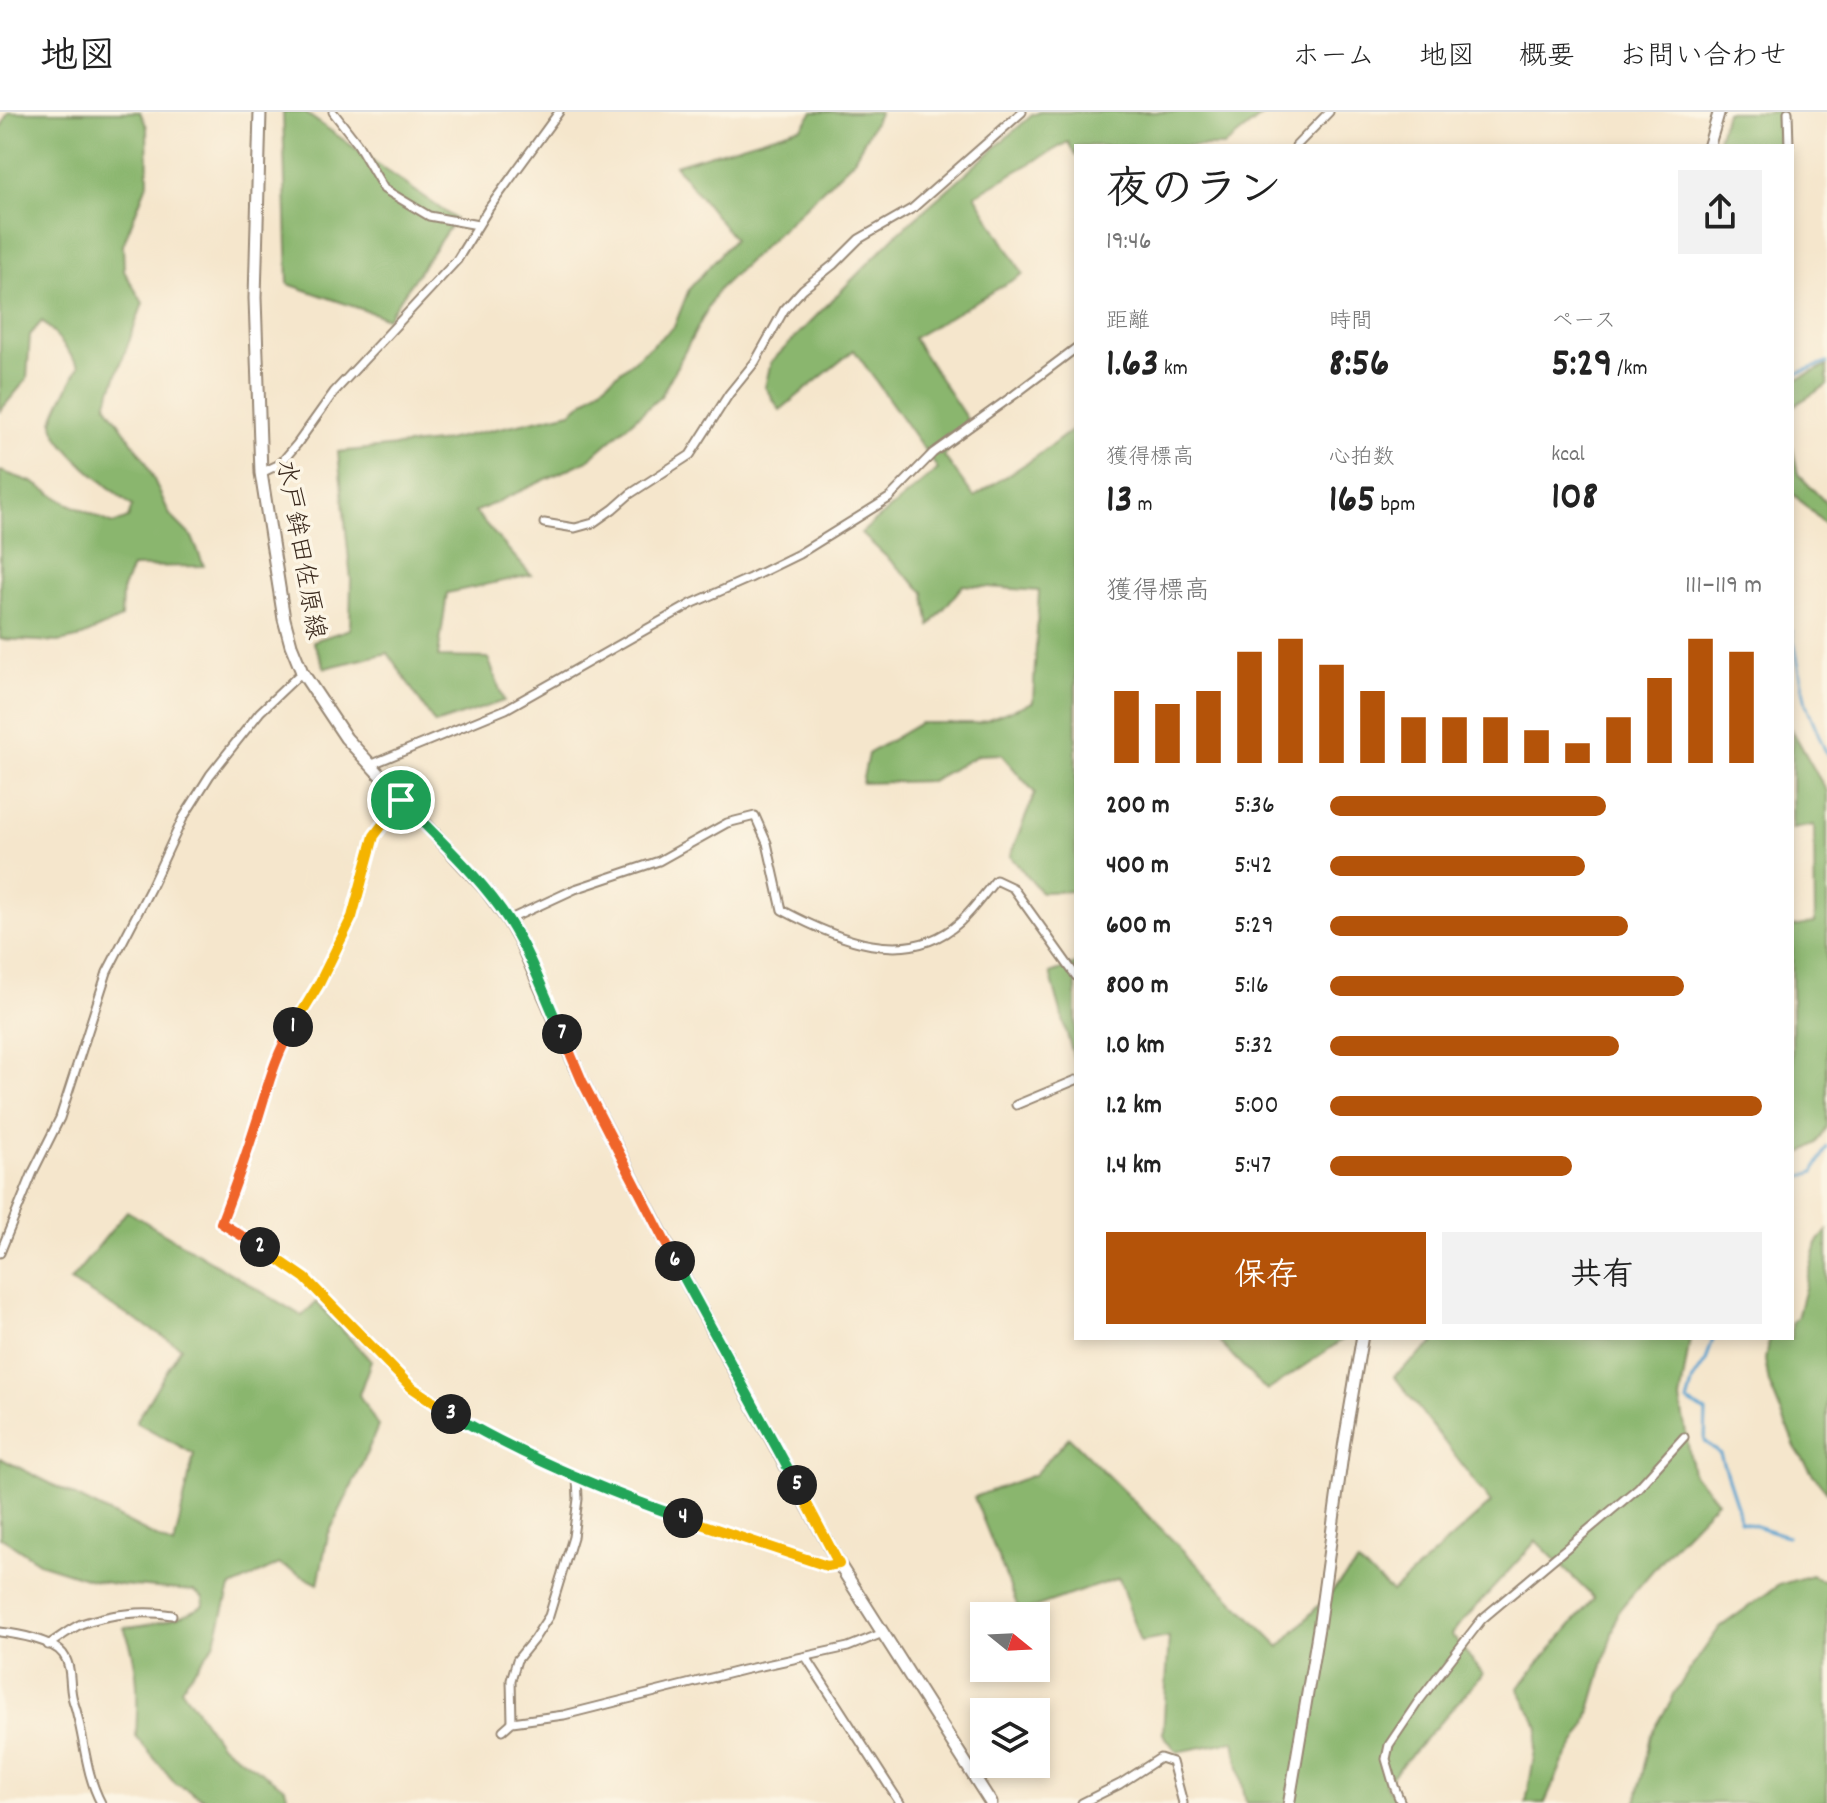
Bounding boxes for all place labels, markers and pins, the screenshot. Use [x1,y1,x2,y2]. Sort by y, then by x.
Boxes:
pin [367,766,435,834]
pin: 1 [273,1007,313,1047]
pin: 7 [542,1014,582,1054]
pin: 2 [240,1227,280,1267]
pin: 6 [655,1241,695,1281]
pin: 3 [431,1394,471,1434]
pin: 5 [777,1465,817,1505]
pin: 4 [663,1498,703,1538]

